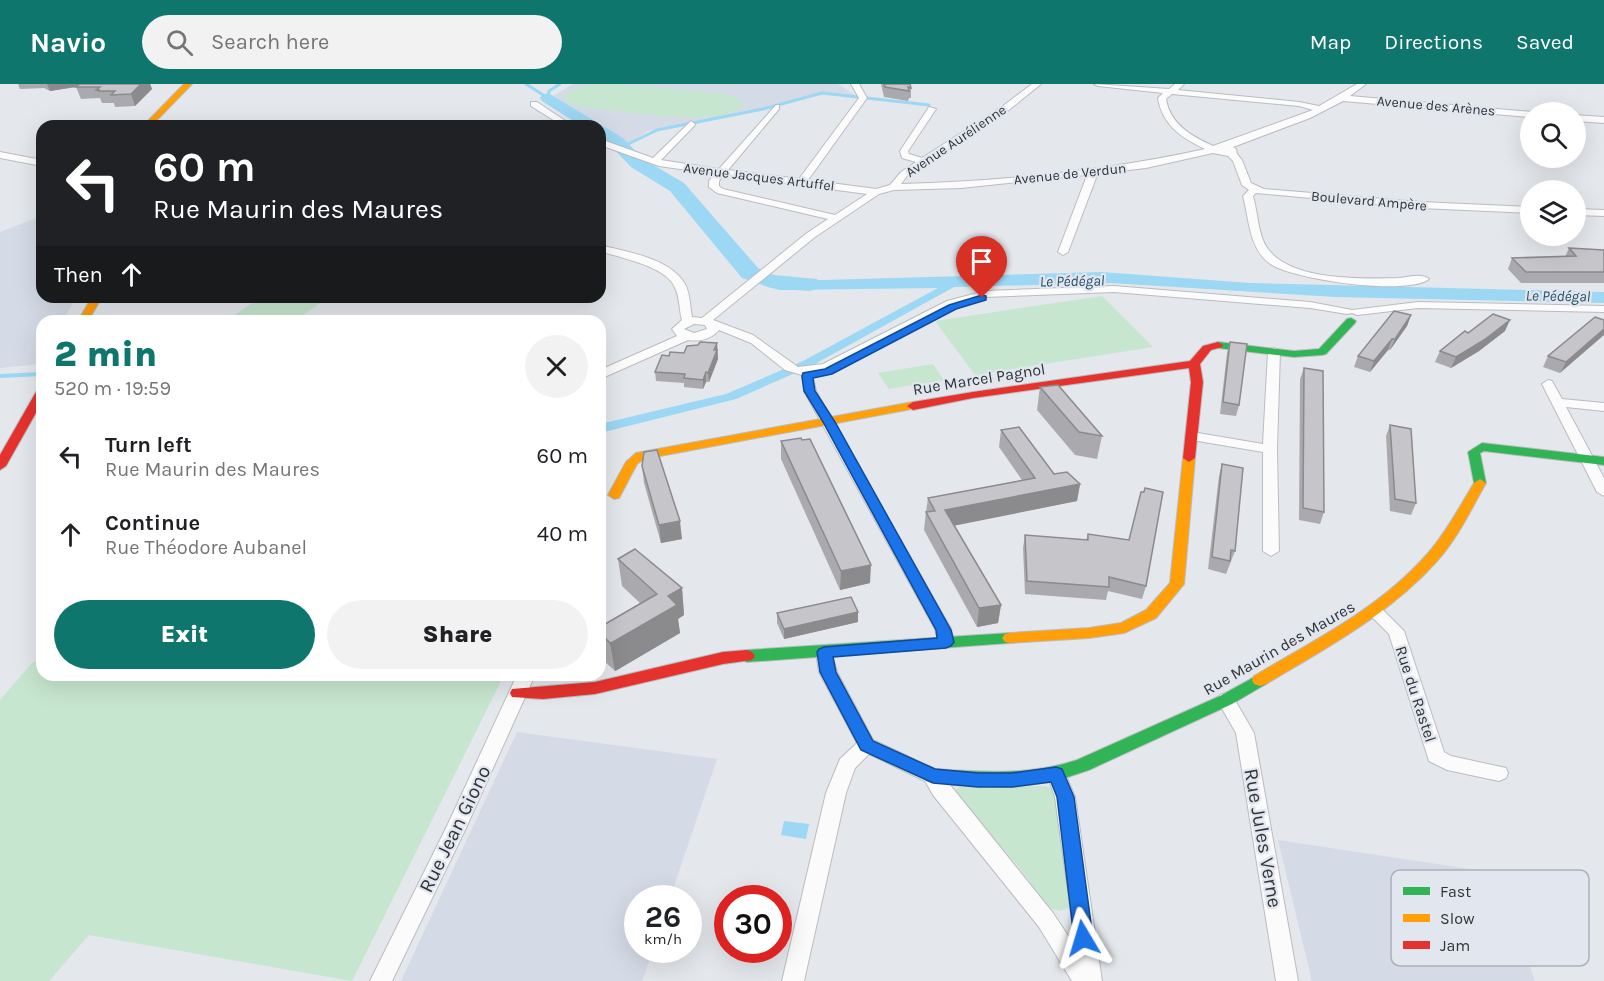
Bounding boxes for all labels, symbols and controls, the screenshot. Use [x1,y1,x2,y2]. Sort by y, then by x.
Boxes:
search box [142,15,562,69]
text: Navio [30,26,106,59]
icon: search [163,26,196,59]
text: Search here [211,29,329,55]
text: Map [1310,30,1351,54]
text: Directions [1384,30,1483,54]
text: Saved [1516,30,1574,54]
street label: Avenue des Arènes [1376,92,1496,120]
street label: Avenue Aurélienne [903,101,1009,181]
map controls [1520,102,1586,246]
button: search [1520,102,1586,168]
text: 60 m [153,142,256,192]
icon: left [54,144,132,222]
street label: Avenue Jacques Artuffel [682,159,836,195]
street label: Avenue de Verdun [1013,160,1127,188]
button: layers [1520,180,1586,246]
street label: Boulevard Ampère [1310,187,1428,215]
text: Rue Maurin des Maures [153,193,443,225]
pin [956,236,1007,298]
icon: arrive [965,245,998,278]
icon: ahead [115,258,148,291]
text: Then [54,262,103,288]
water label: Le Pédégal [1039,271,1105,291]
water label: Le Pédégal [1525,286,1591,306]
text: 2 min [54,333,157,375]
button: close [525,335,588,398]
street label: Rue Marcel Pagnol [911,359,1047,399]
text: 520 m · 19:59 [54,377,171,400]
text: Turn left [105,432,192,458]
icon: left [54,440,87,473]
text: 60 m [537,443,588,469]
text: Rue Maurin des Maures [105,458,320,481]
text: Continue [105,510,200,536]
icon: ahead [54,518,87,551]
text: 40 m [537,521,588,547]
text: Rue Théodore Aubanel [105,536,307,559]
street label: Rue Maurin des Maures [1200,597,1358,699]
button: Exit [54,600,315,669]
button: Share [327,600,588,669]
street label: Rue du Rastel [1391,643,1441,745]
street label: Rue Jean Giono [414,762,496,896]
street label: Rue Jules Verne [1239,767,1287,909]
legend [1391,870,1589,966]
text: Fast [1440,882,1471,901]
speed limit sign: 30 [714,885,792,963]
text: 26 [645,899,681,935]
position arrow [1051,906,1115,970]
text: Slow [1440,909,1475,928]
text: km/h [644,930,682,948]
text: Jam [1440,936,1470,955]

